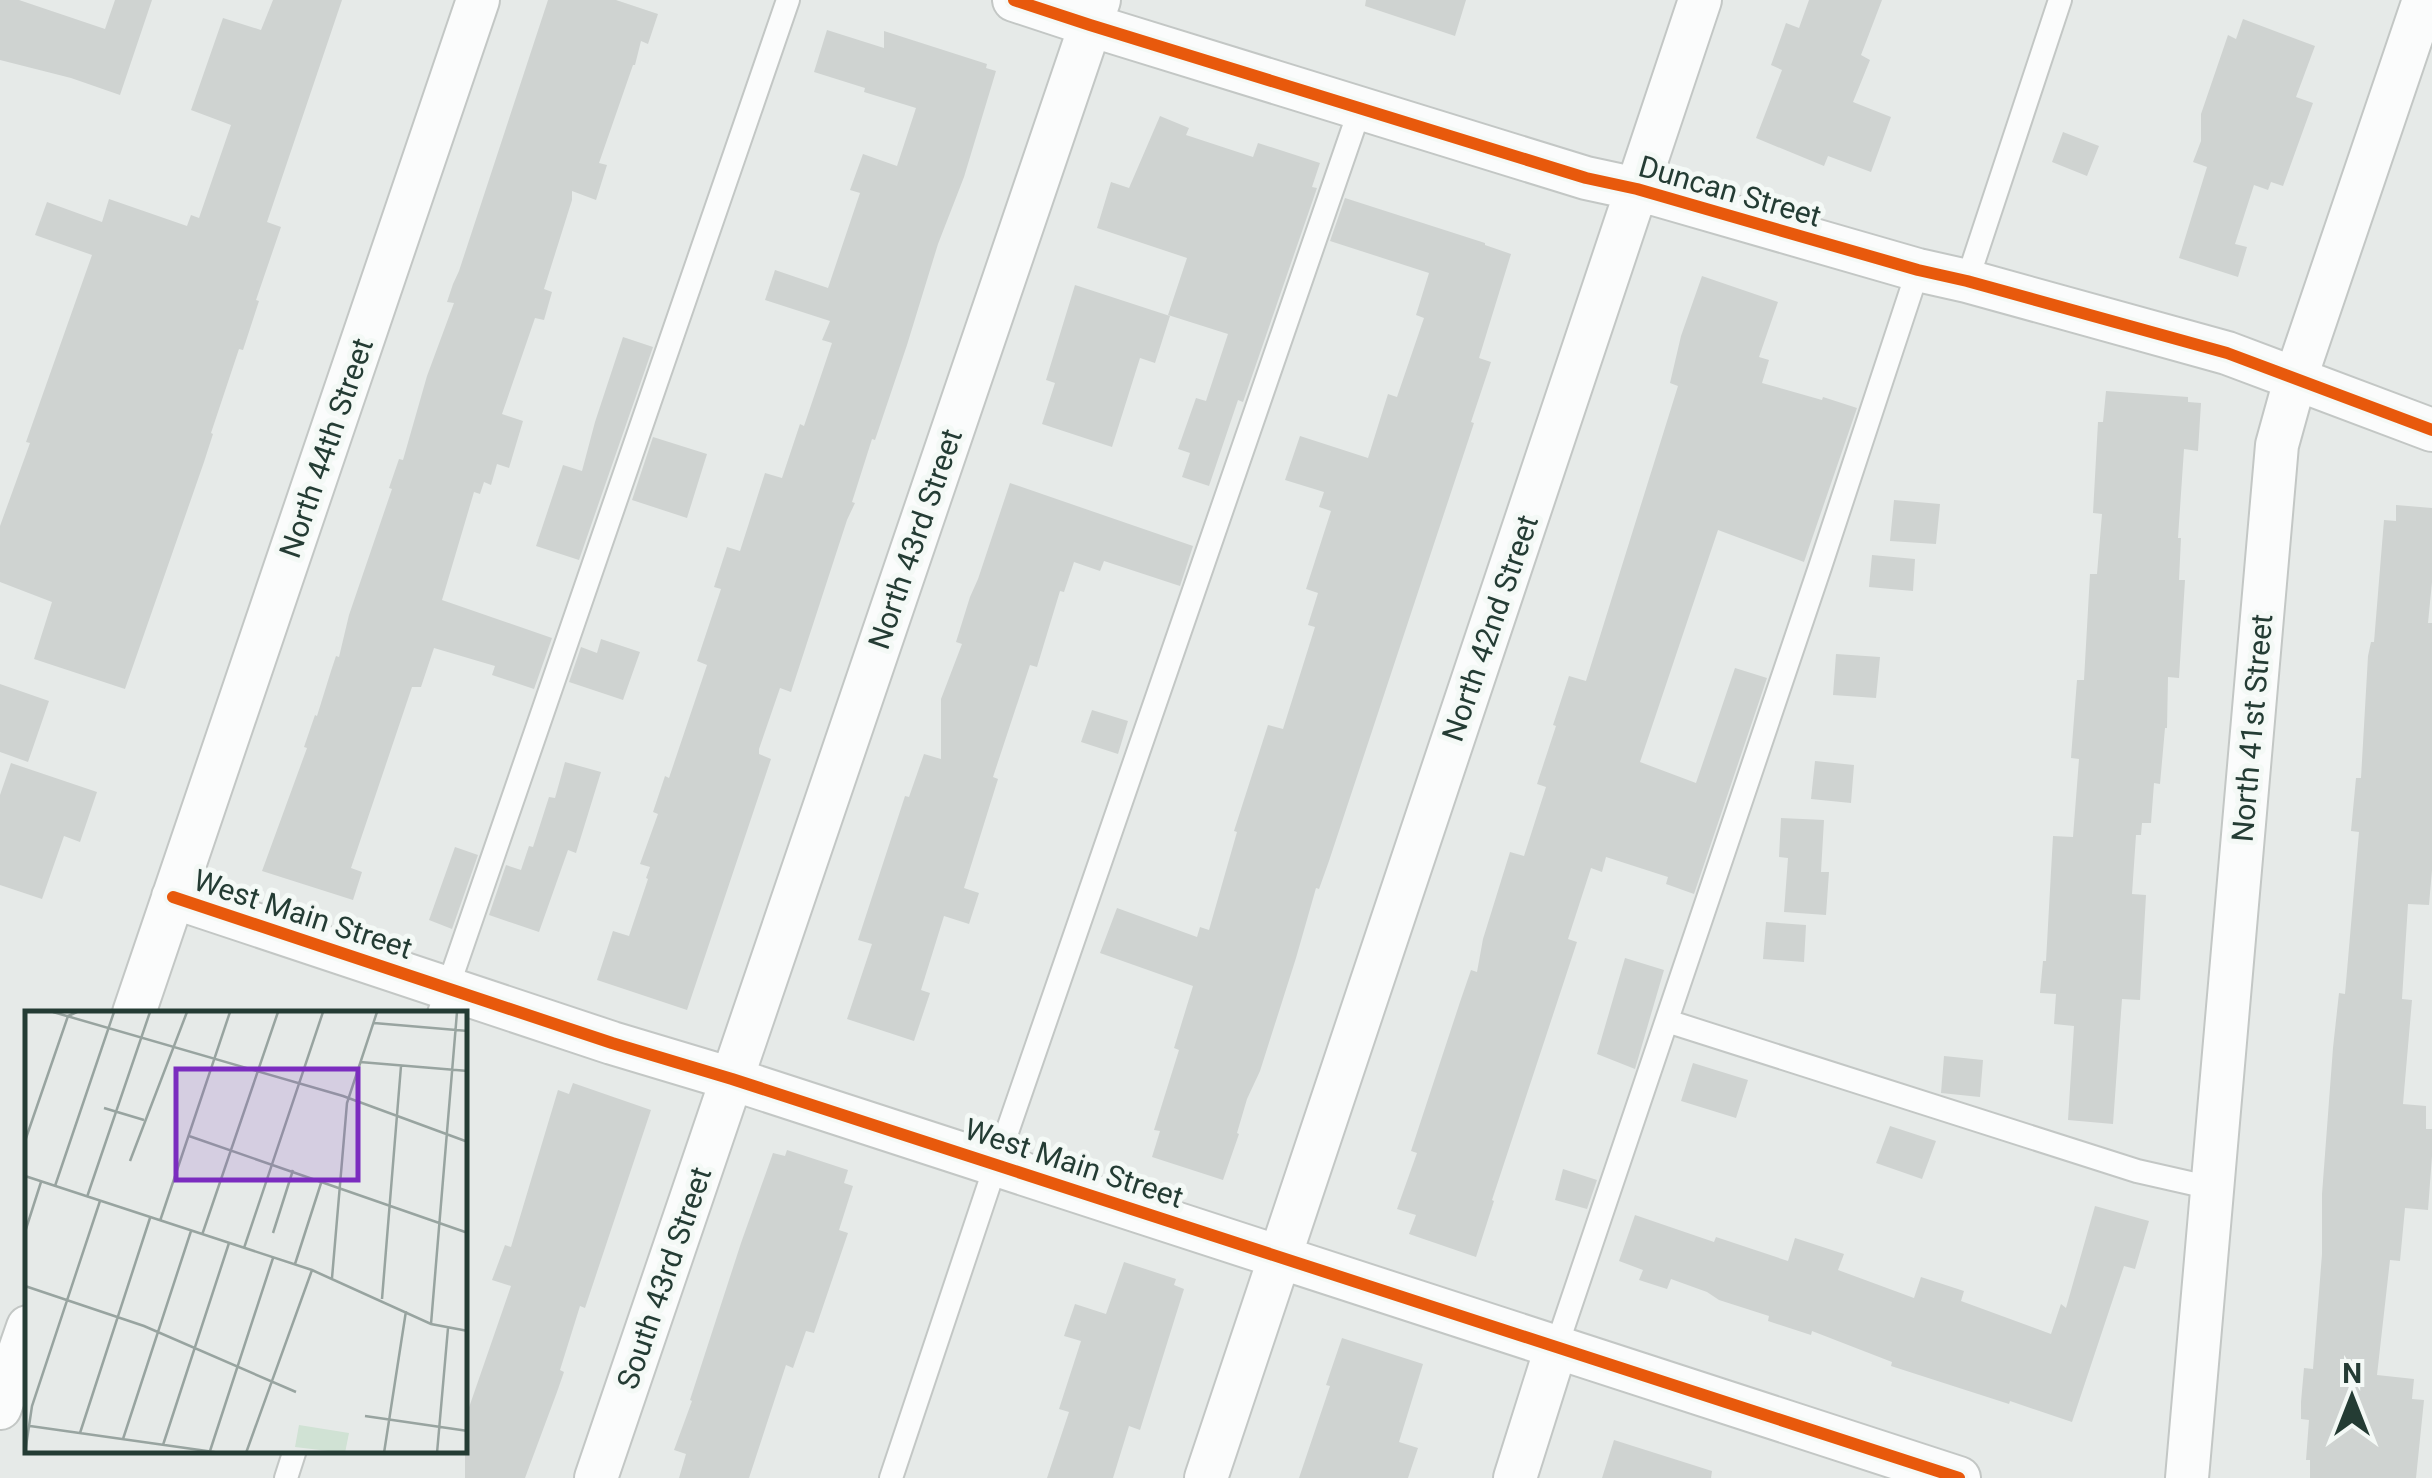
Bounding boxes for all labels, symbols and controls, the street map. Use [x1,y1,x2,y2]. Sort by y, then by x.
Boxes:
street label: Duncan Street [1635,148,1825,234]
street label: North 44th Street [272,334,380,562]
street label: North 43rd Street [861,424,969,654]
street label: North 42nd Street [1435,510,1545,746]
street label: North 41st Street [2225,613,2279,843]
street label: West Main Street [189,862,417,966]
inset map [25,1011,468,1453]
street label: West Main Street [960,1111,1188,1215]
street label: South 43rd Street [610,1162,718,1394]
north arrow [2302,1348,2402,1448]
text: N [2342,1357,2362,1390]

